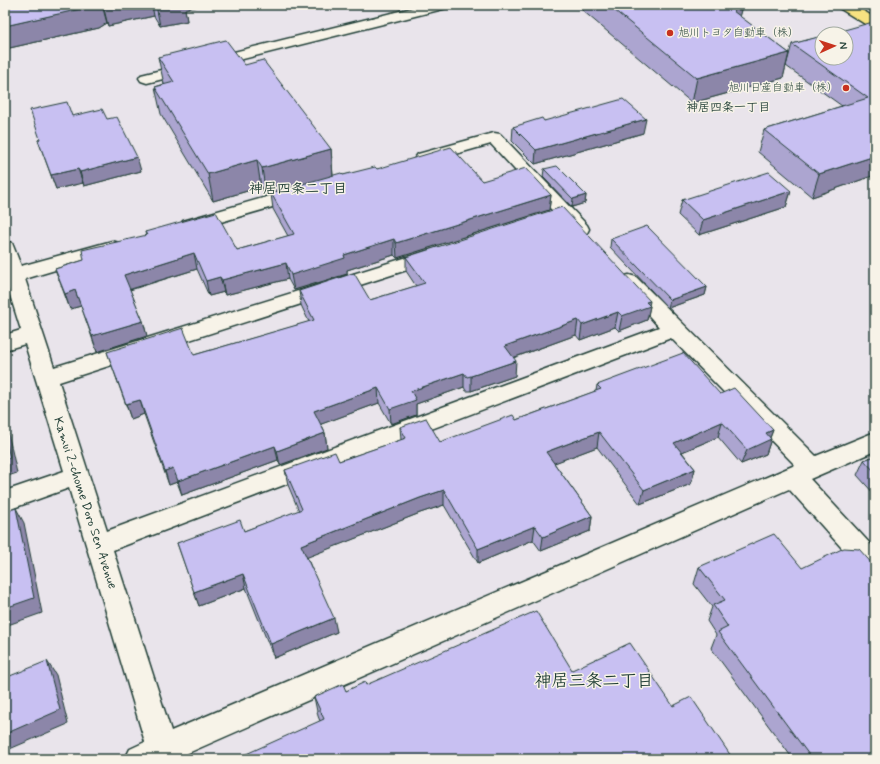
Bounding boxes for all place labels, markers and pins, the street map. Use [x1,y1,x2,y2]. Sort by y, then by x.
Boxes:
place label: 旭川トヨタ自動車（株） [678,26,799,40]
marker: 旭川トヨタ自動車（株） [665,28,675,38]
place label: 旭川日産自動車（株） [728,81,838,95]
marker: 旭川日産自動車（株） [841,83,851,93]

